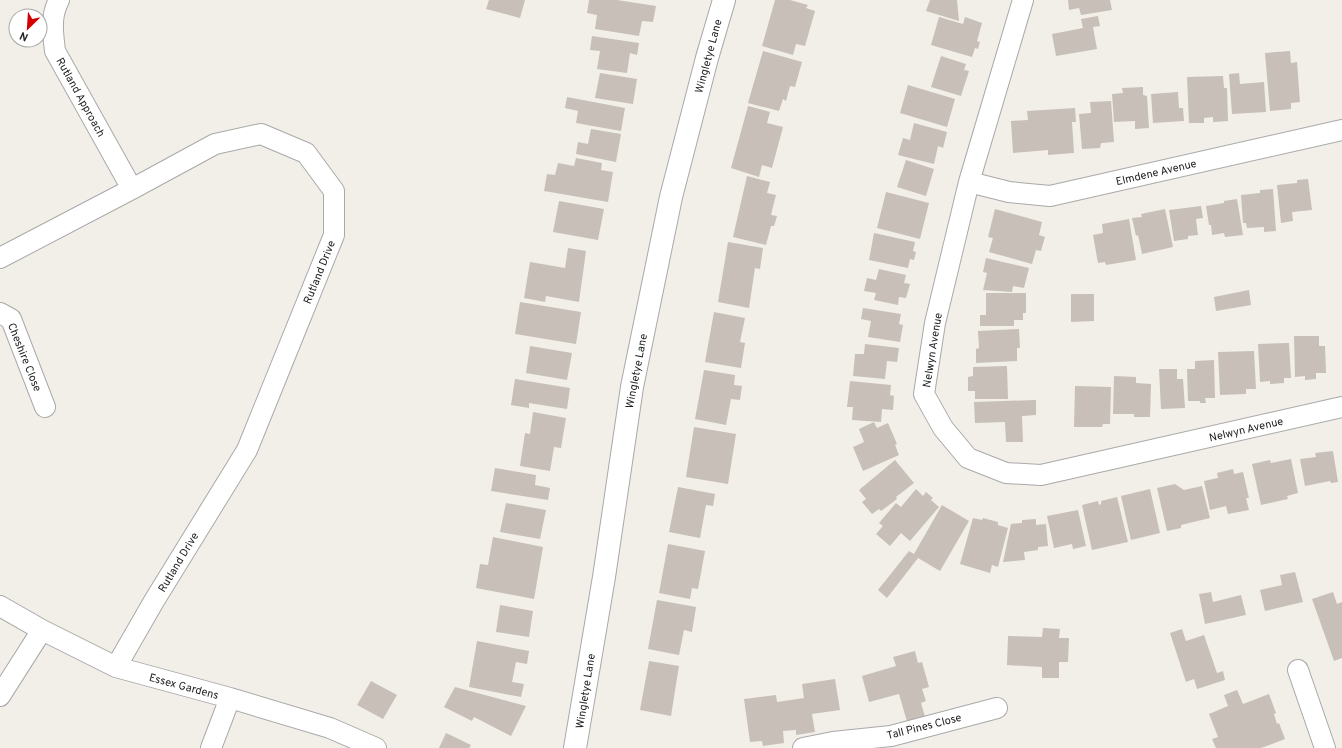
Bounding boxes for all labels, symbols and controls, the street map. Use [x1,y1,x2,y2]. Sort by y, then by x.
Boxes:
north arrow [8,8,48,48]
street label: Wingletye Lane [692,18,726,95]
text: N [18,28,31,44]
street label: Rutland Approach [53,55,108,140]
street label: Elmdene Avenue [1115,157,1198,189]
street label: Rutland Drive [301,238,339,306]
street label: Nelwyn Avenue [920,312,946,389]
street label: Cheshire Close [4,321,44,394]
street label: Wingletye Lane [623,333,651,410]
street label: Nelwyn Avenue [1208,415,1285,445]
street label: Rutland Drive [156,530,202,595]
street label: Wingletye Lane [573,653,599,730]
street label: Essex Gardens [147,671,220,703]
street label: Tall Pines Close [885,711,963,743]

